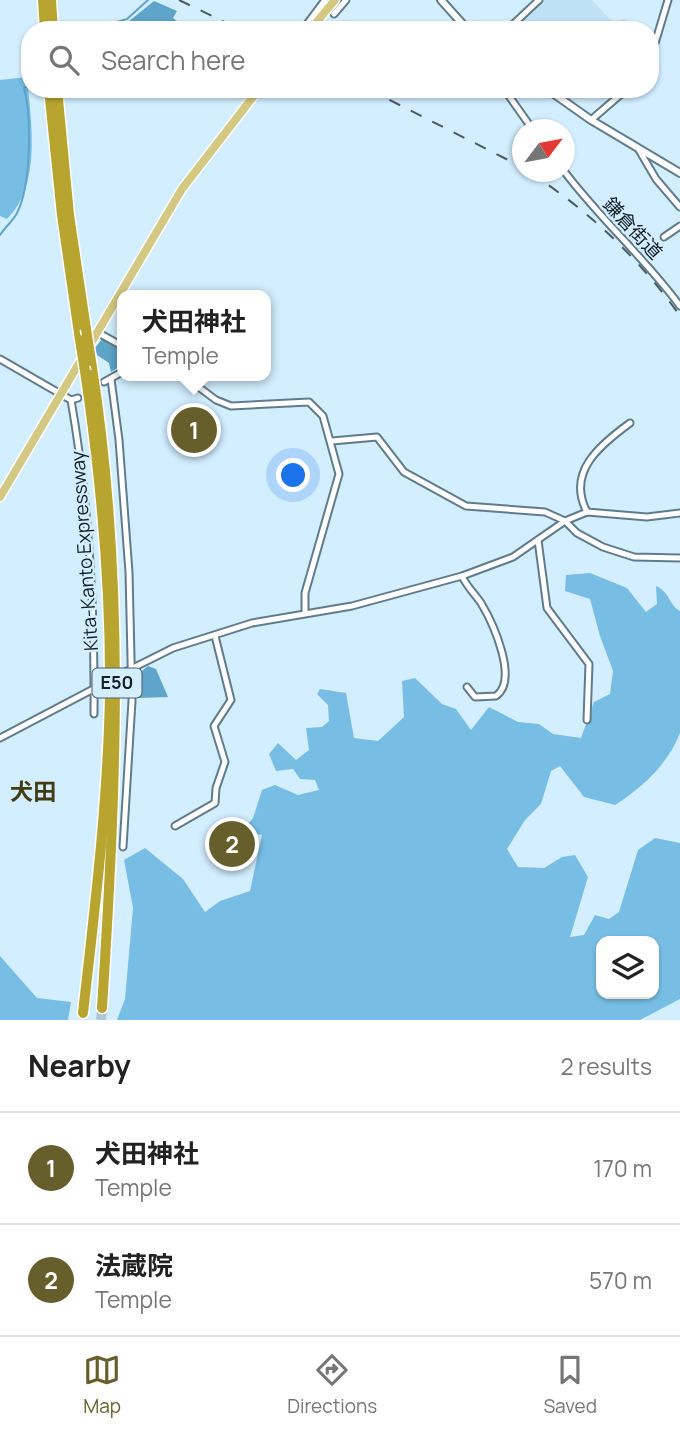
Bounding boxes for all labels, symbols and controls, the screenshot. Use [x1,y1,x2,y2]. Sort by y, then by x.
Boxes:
search box [21,21,659,98]
icon: search [45,41,83,79]
text: Search here [101,42,246,78]
north arrow [512,119,575,182]
street label: 鎌倉街道 [598,191,668,265]
popup [117,290,271,381]
text: 犬田神社 [142,303,246,339]
text: Temple [142,339,219,371]
pin: 1 [171,404,217,456]
street label: Kita-Kanto Expressway [64,450,104,652]
your location [276,458,310,492]
road number: E50 [92,668,142,698]
district label: 犬田 [10,775,56,807]
pin: 2 [209,818,255,870]
map controls [596,936,659,999]
button: layers [596,936,659,999]
text: Nearby [28,1045,131,1086]
text: 2 results [560,1050,652,1082]
text: 犬田神社 [95,1135,199,1171]
text: 1 [46,1152,56,1184]
text: 170 m [593,1152,652,1184]
text: Temple [95,1171,172,1203]
text: 法蔵院 [95,1247,173,1283]
text: 2 [44,1264,58,1296]
text: 570 m [589,1264,652,1296]
text: Temple [95,1283,172,1315]
tab: Map [83,1351,121,1419]
tab: Directions [287,1351,377,1419]
tab: Saved [543,1351,597,1419]

